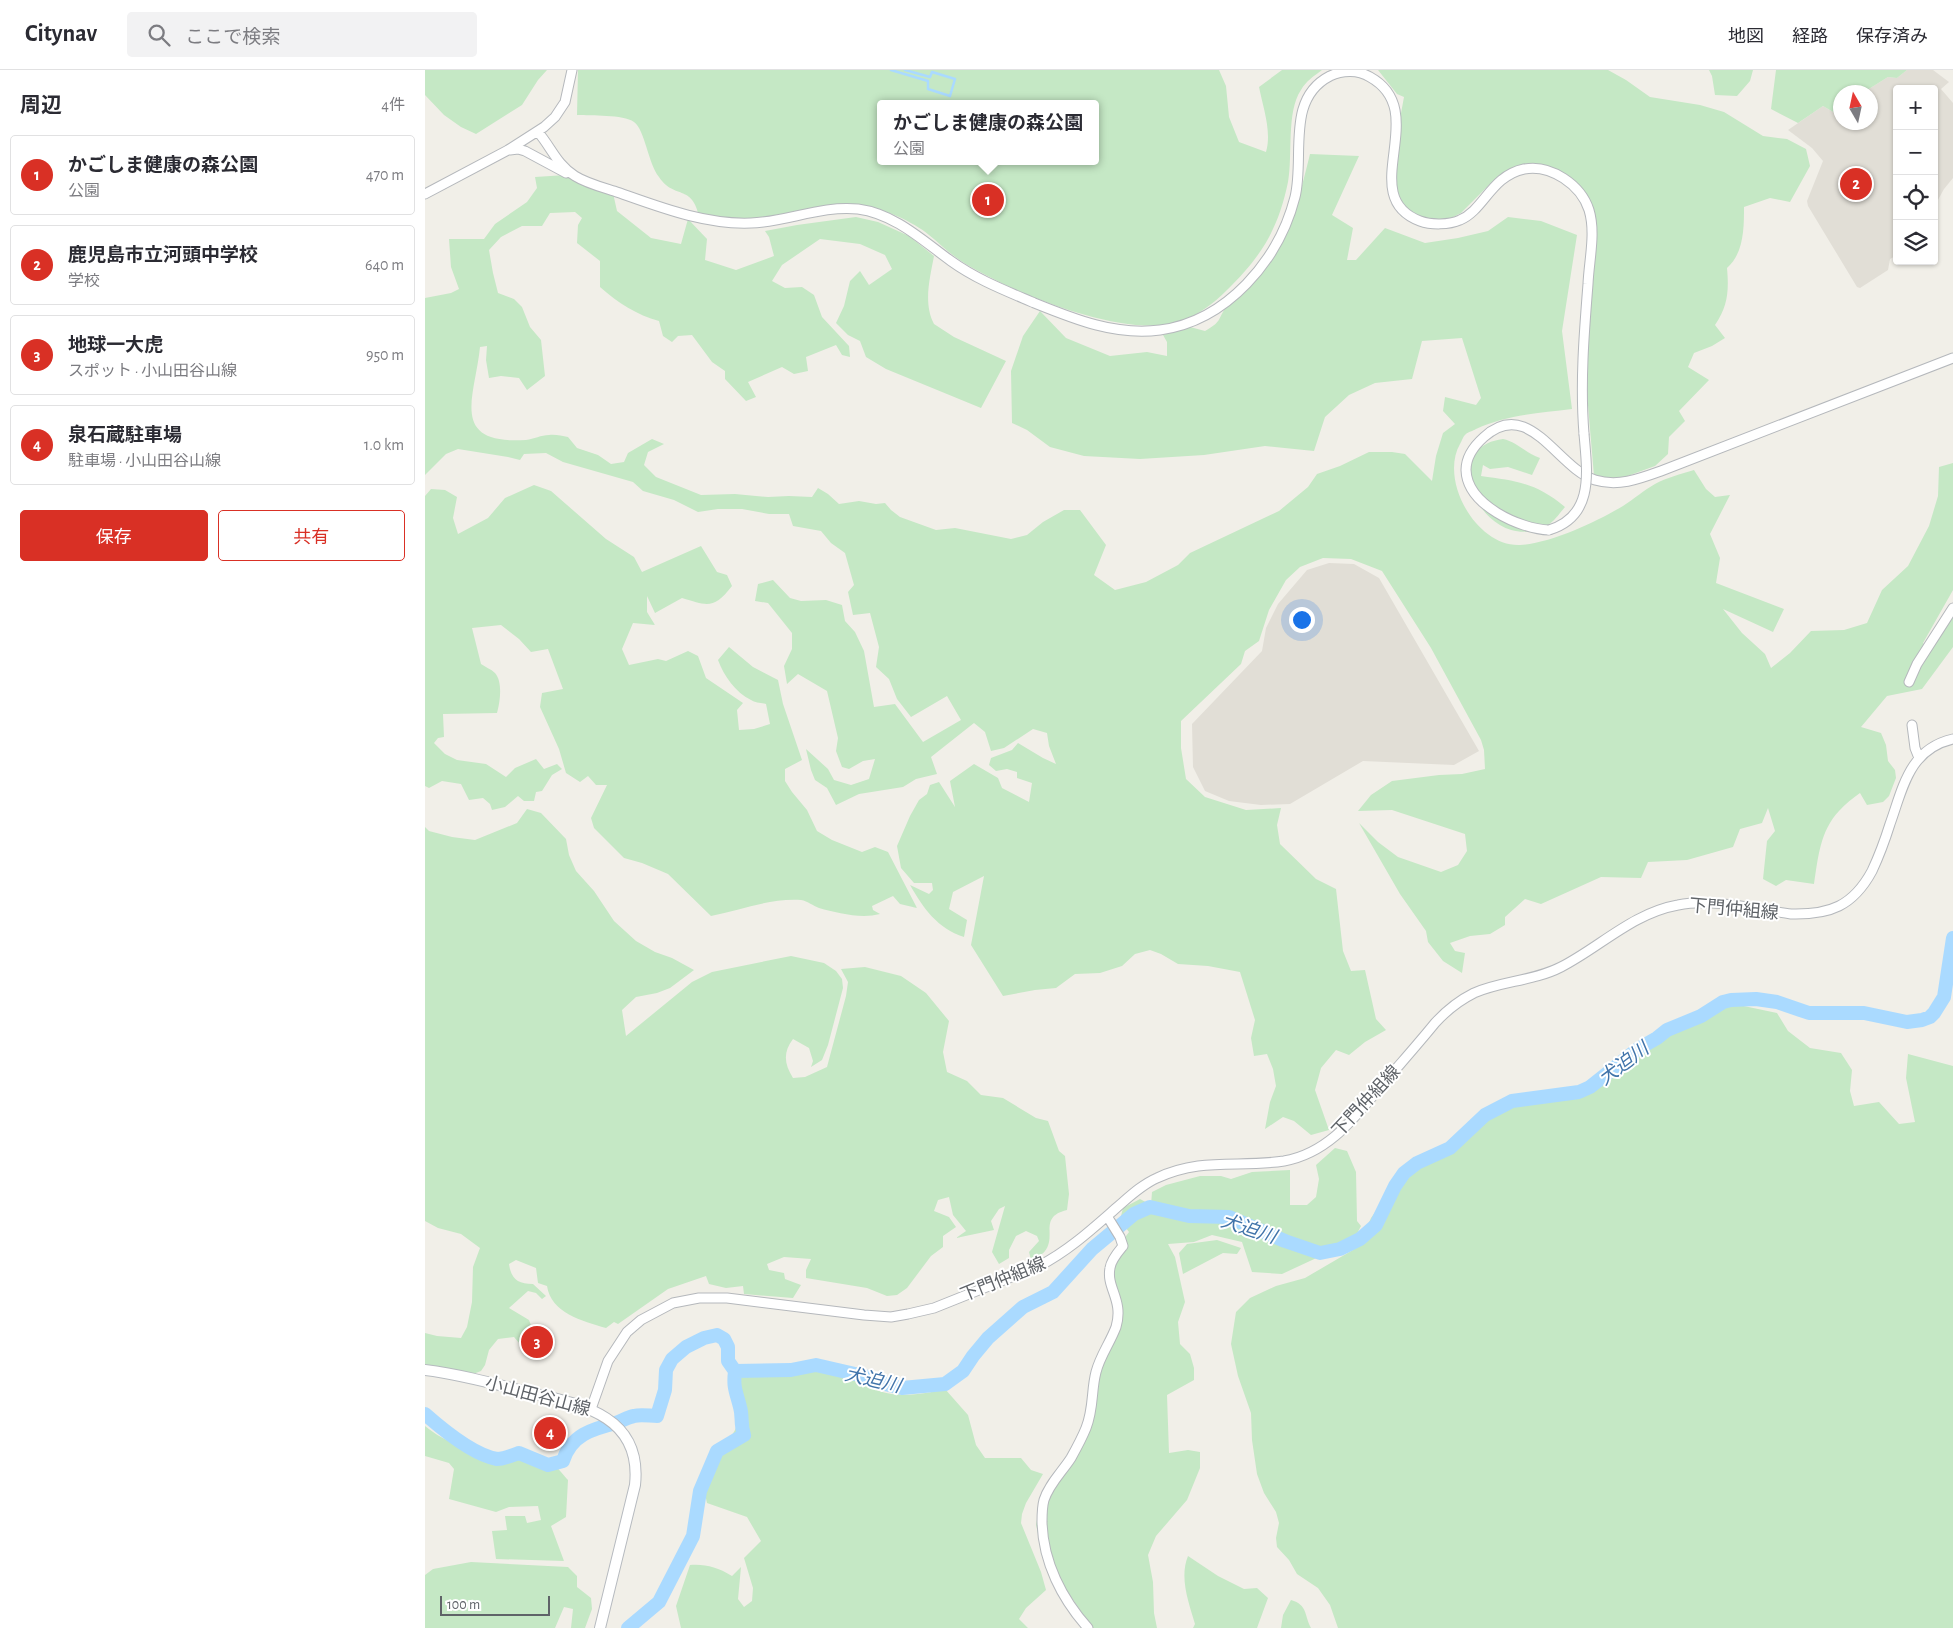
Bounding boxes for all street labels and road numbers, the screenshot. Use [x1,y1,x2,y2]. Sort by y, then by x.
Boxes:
street label: 下門仲組線 [1688,895,1780,923]
street label: 下門仲組線 [1328,1061,1404,1141]
street label: 下門仲組線 [958,1253,1048,1305]
street label: 小山田谷山線 [483,1372,593,1420]

